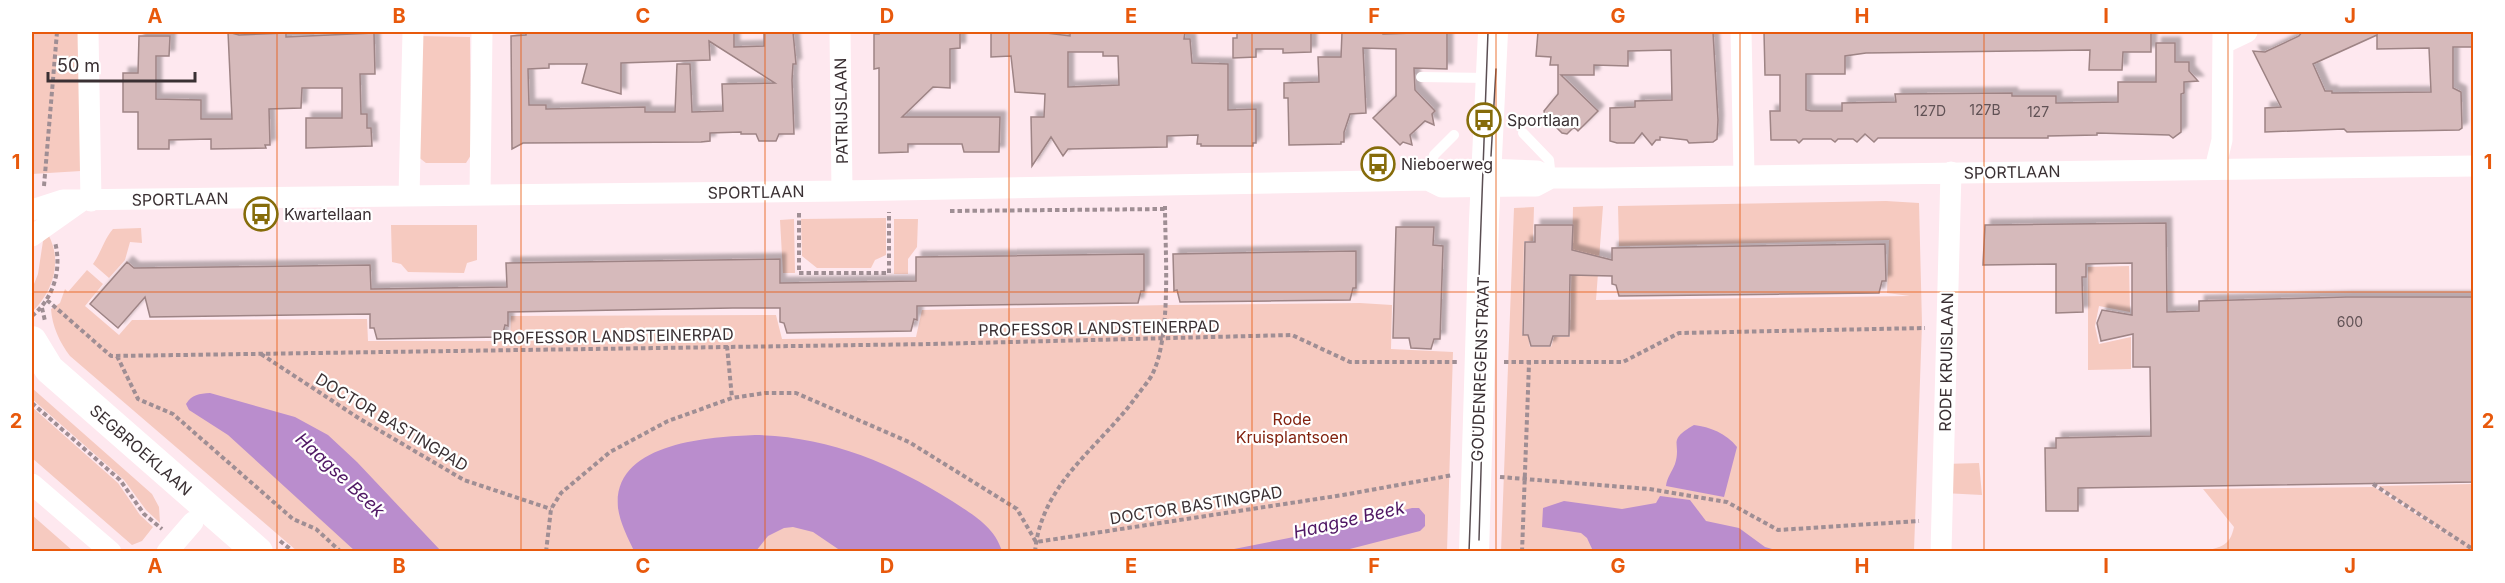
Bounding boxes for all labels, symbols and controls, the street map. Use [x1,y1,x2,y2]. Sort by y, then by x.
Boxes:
text: A [148,4,163,28]
text: B [392,4,406,28]
text: C [636,4,650,28]
text: D [880,4,894,28]
text: E [1125,4,1137,28]
text: F [1368,4,1380,28]
text: G [1610,4,1626,28]
text: H [1855,4,1869,28]
text: I [2103,4,2109,28]
text: J [2344,4,2356,28]
scale bar [48,45,195,83]
text: 50 m [57,55,100,76]
street label: PATRIJSLAAN [830,58,852,164]
house number: 127B [1969,101,2001,118]
bus stop icon: Sportlaan [1466,102,1502,138]
house number: 127D [1914,102,1946,119]
house number: 127 [2027,103,2049,120]
place label: Sportlaan [1507,110,1579,130]
bus stop icon: Nieboerweg [1360,146,1396,182]
text: 1 [12,150,20,174]
text: 1 [2484,150,2492,174]
place label: Nieboerweg [1401,154,1493,174]
street label: SPORTLAAN [1963,161,2061,183]
street label: SPORTLAAN [707,181,805,203]
street label: SPORTLAAN [131,188,229,210]
bus stop icon: Kwartellaan [243,196,279,232]
place label: Kwartellaan [284,204,372,224]
street label: GOUDENREGENSTRAAT [1467,276,1493,462]
street label: RODE KRUISLAAN [1935,292,1957,432]
house number: 600 [2337,313,2363,330]
street label: PROFESSOR LANDSTEINERPAD [978,316,1220,340]
street label: PROFESSOR LANDSTEINERPAD [492,324,734,348]
street label: DOCTOR BASTINGPAD [312,369,472,475]
street label: SEGBROEKLAAN [86,400,196,500]
text: 2 [10,409,22,433]
park label: Rode Kruisplantsoen [1236,409,1348,447]
text: 2 [2482,409,2494,433]
water label: Haagse Beek [292,428,390,522]
street label: DOCTOR BASTINGPAD [1108,481,1284,529]
water label: Haagse Beek [1291,496,1408,543]
text: A [148,554,163,578]
text: B [392,554,406,578]
text: C [636,554,650,578]
text: D [880,554,894,578]
text: E [1125,554,1137,578]
text: F [1368,554,1380,578]
text: G [1610,554,1626,578]
text: H [1855,554,1869,578]
text: I [2103,554,2109,578]
text: J [2344,554,2356,578]

